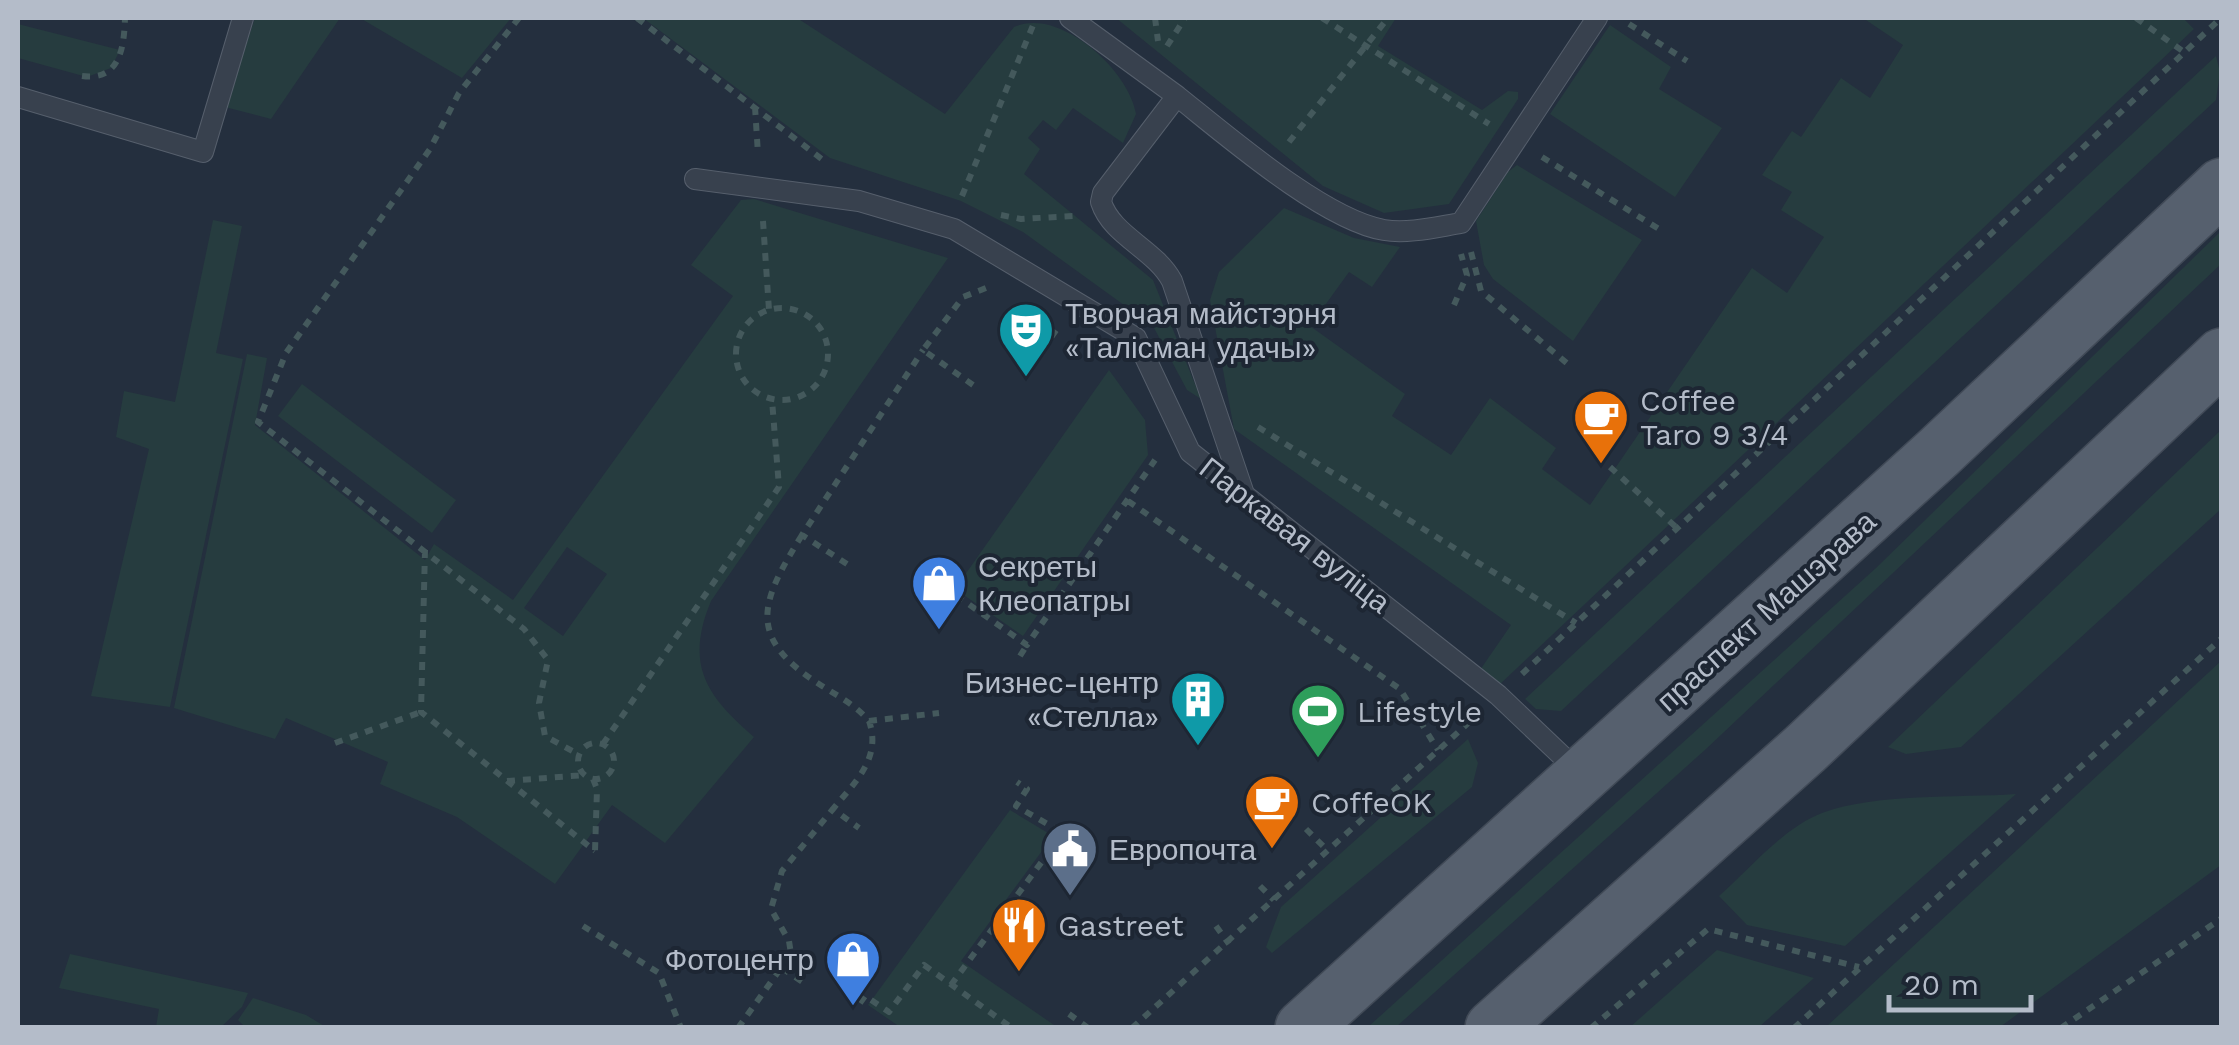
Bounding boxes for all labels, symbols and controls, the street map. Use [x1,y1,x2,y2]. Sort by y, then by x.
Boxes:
place label: Творчая майстэрня «Талісман удачы» [1065,296,1337,365]
theatre icon: Творчая майстэрня «Талісман удачы» [996,300,1056,379]
place label: Coffee Taro 9 3/4 [1640,383,1789,452]
cafe icon: Coffee Taro 9 3/4 [1571,387,1631,466]
street label: Паркавая вуліца [1193,450,1397,620]
street label: праспект Машэрава [1649,503,1883,718]
place label: Секреты Клеопатры [978,549,1131,618]
shop icon: Секреты Клеопатры [909,553,969,632]
place label: Бизнес-центр «Стелла» [965,665,1159,734]
building icon: Бизнес-центр «Стелла» [1168,669,1228,748]
sports icon: Lifestyle [1288,681,1348,760]
place label: Lifestyle [1357,694,1482,729]
cafe icon: CoffeOK [1242,772,1302,851]
place label: CoffeOK [1311,785,1432,820]
public building icon: Европочта [1040,819,1100,898]
place label: Европочта [1109,832,1257,867]
restaurant icon: Gastreet [989,895,1049,974]
place label: Gastreet [1058,908,1184,943]
shop icon: Фотоцентр [823,929,883,1008]
place label: Фотоцентр [665,942,814,977]
scale bar [1889,950,2032,1012]
text: 20 m [1904,967,1979,1002]

